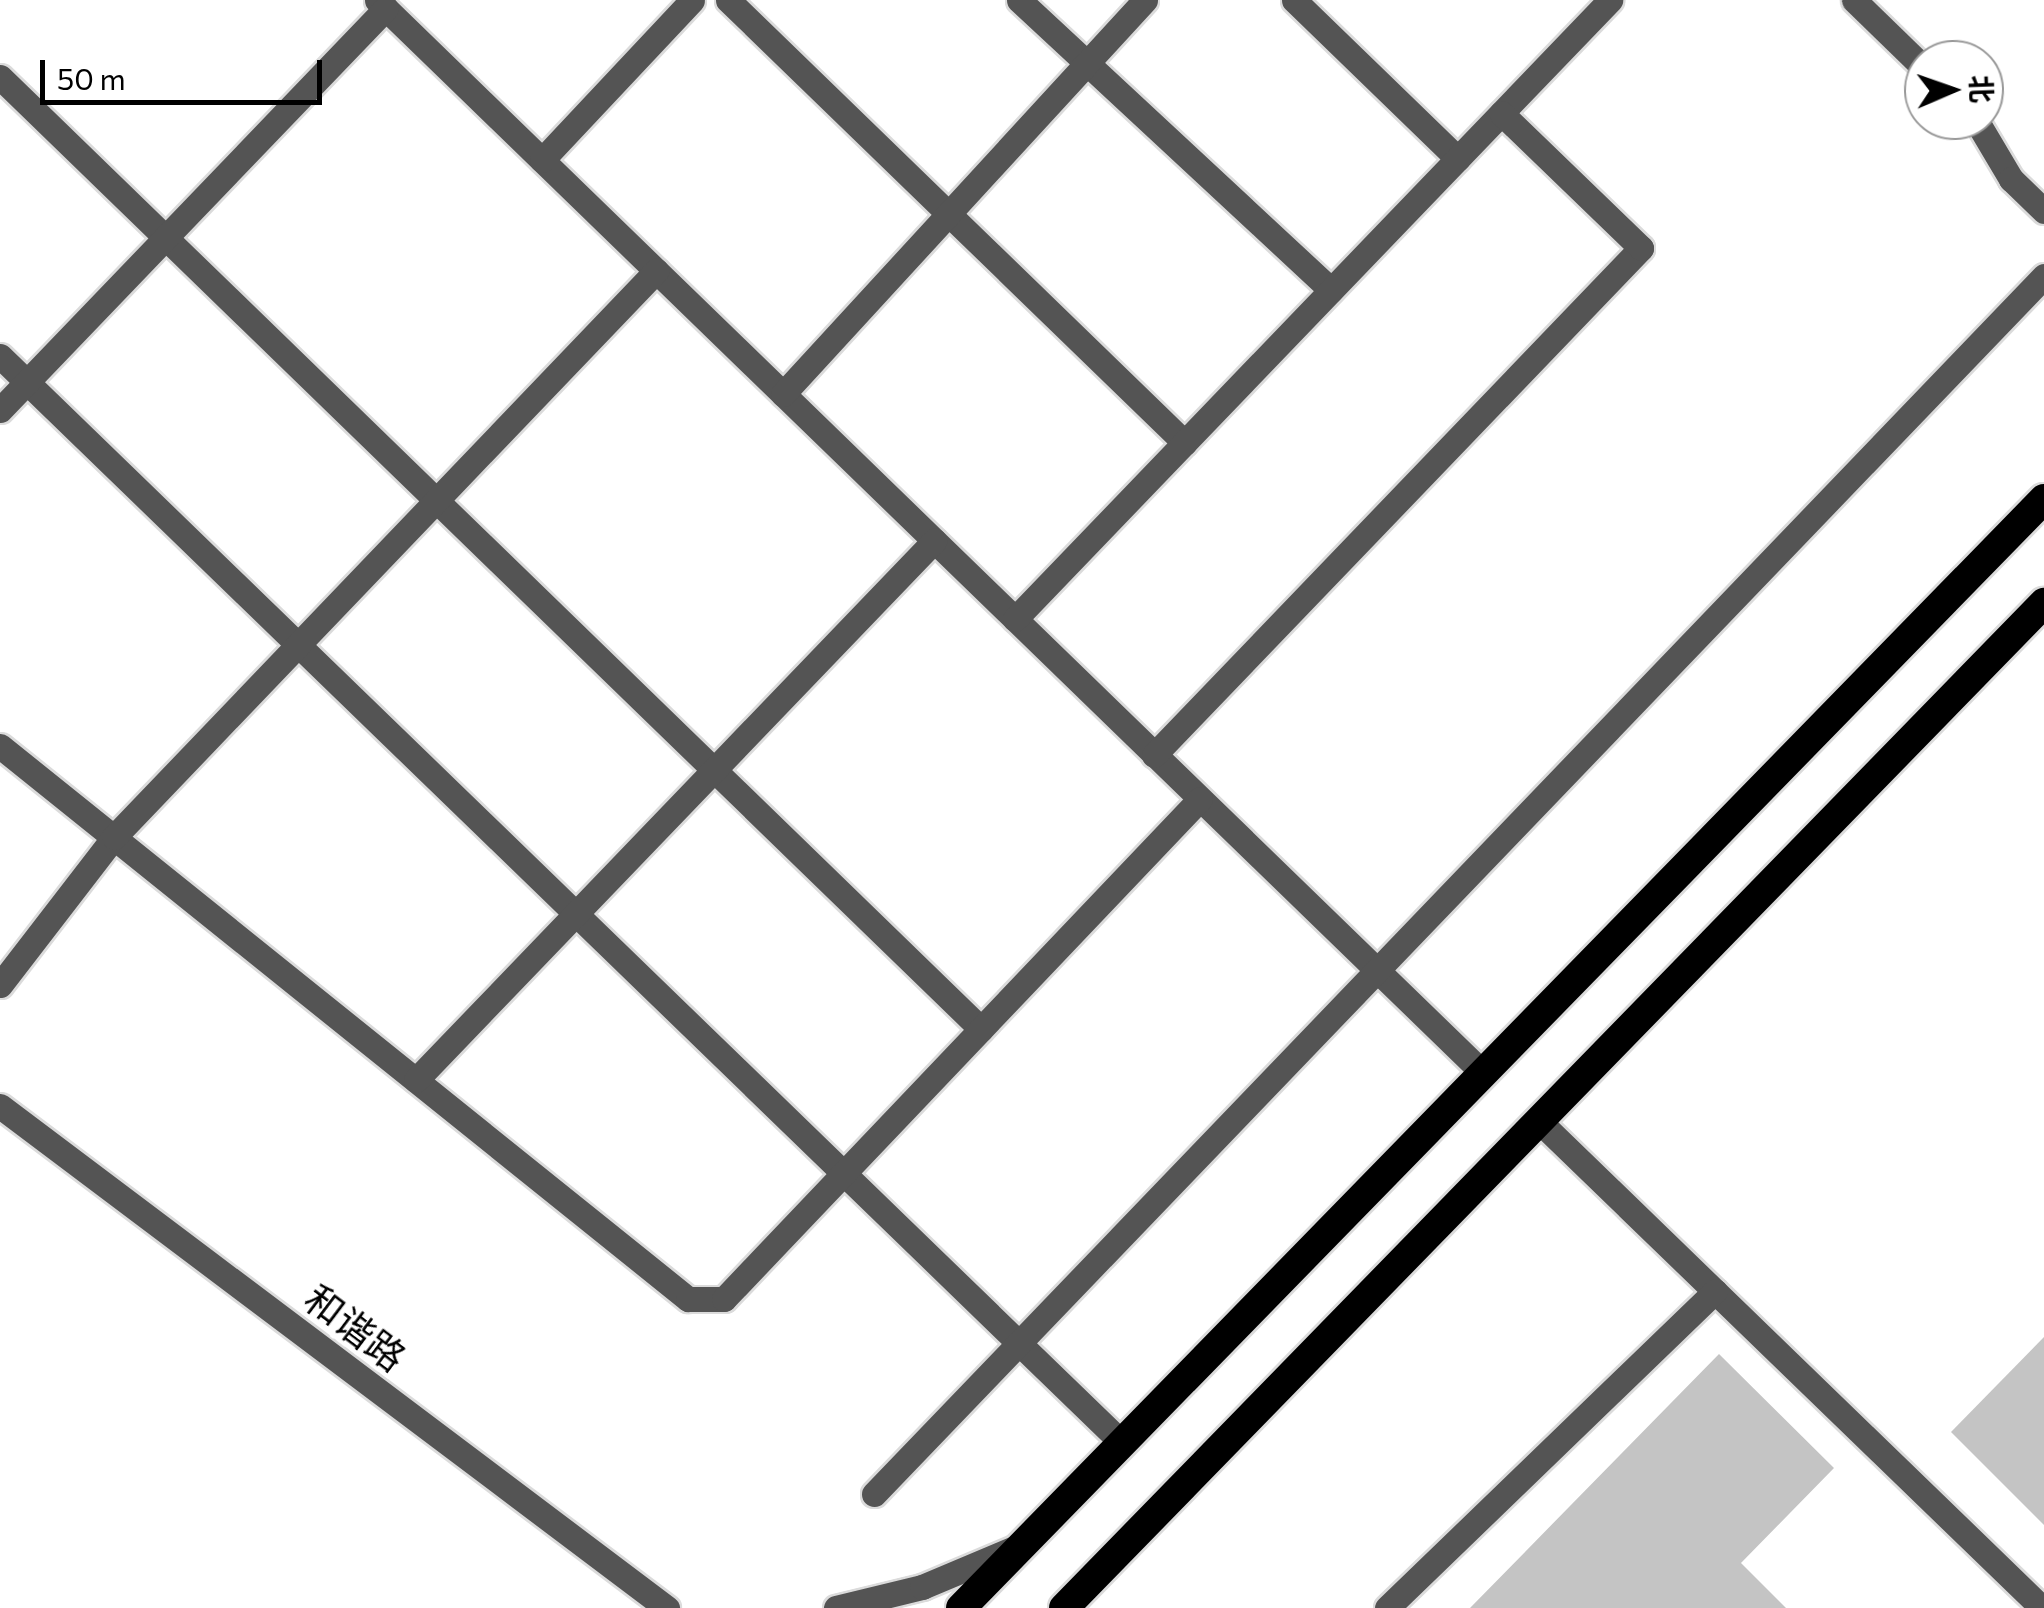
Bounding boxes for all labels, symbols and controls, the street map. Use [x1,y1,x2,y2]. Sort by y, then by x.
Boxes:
scale bar [45,40,328,102]
north arrow [1904,40,2004,140]
text: 50 m [57,59,126,96]
text: 北 [1965,74,1999,104]
street label: 和谐路 [297,1274,415,1380]

